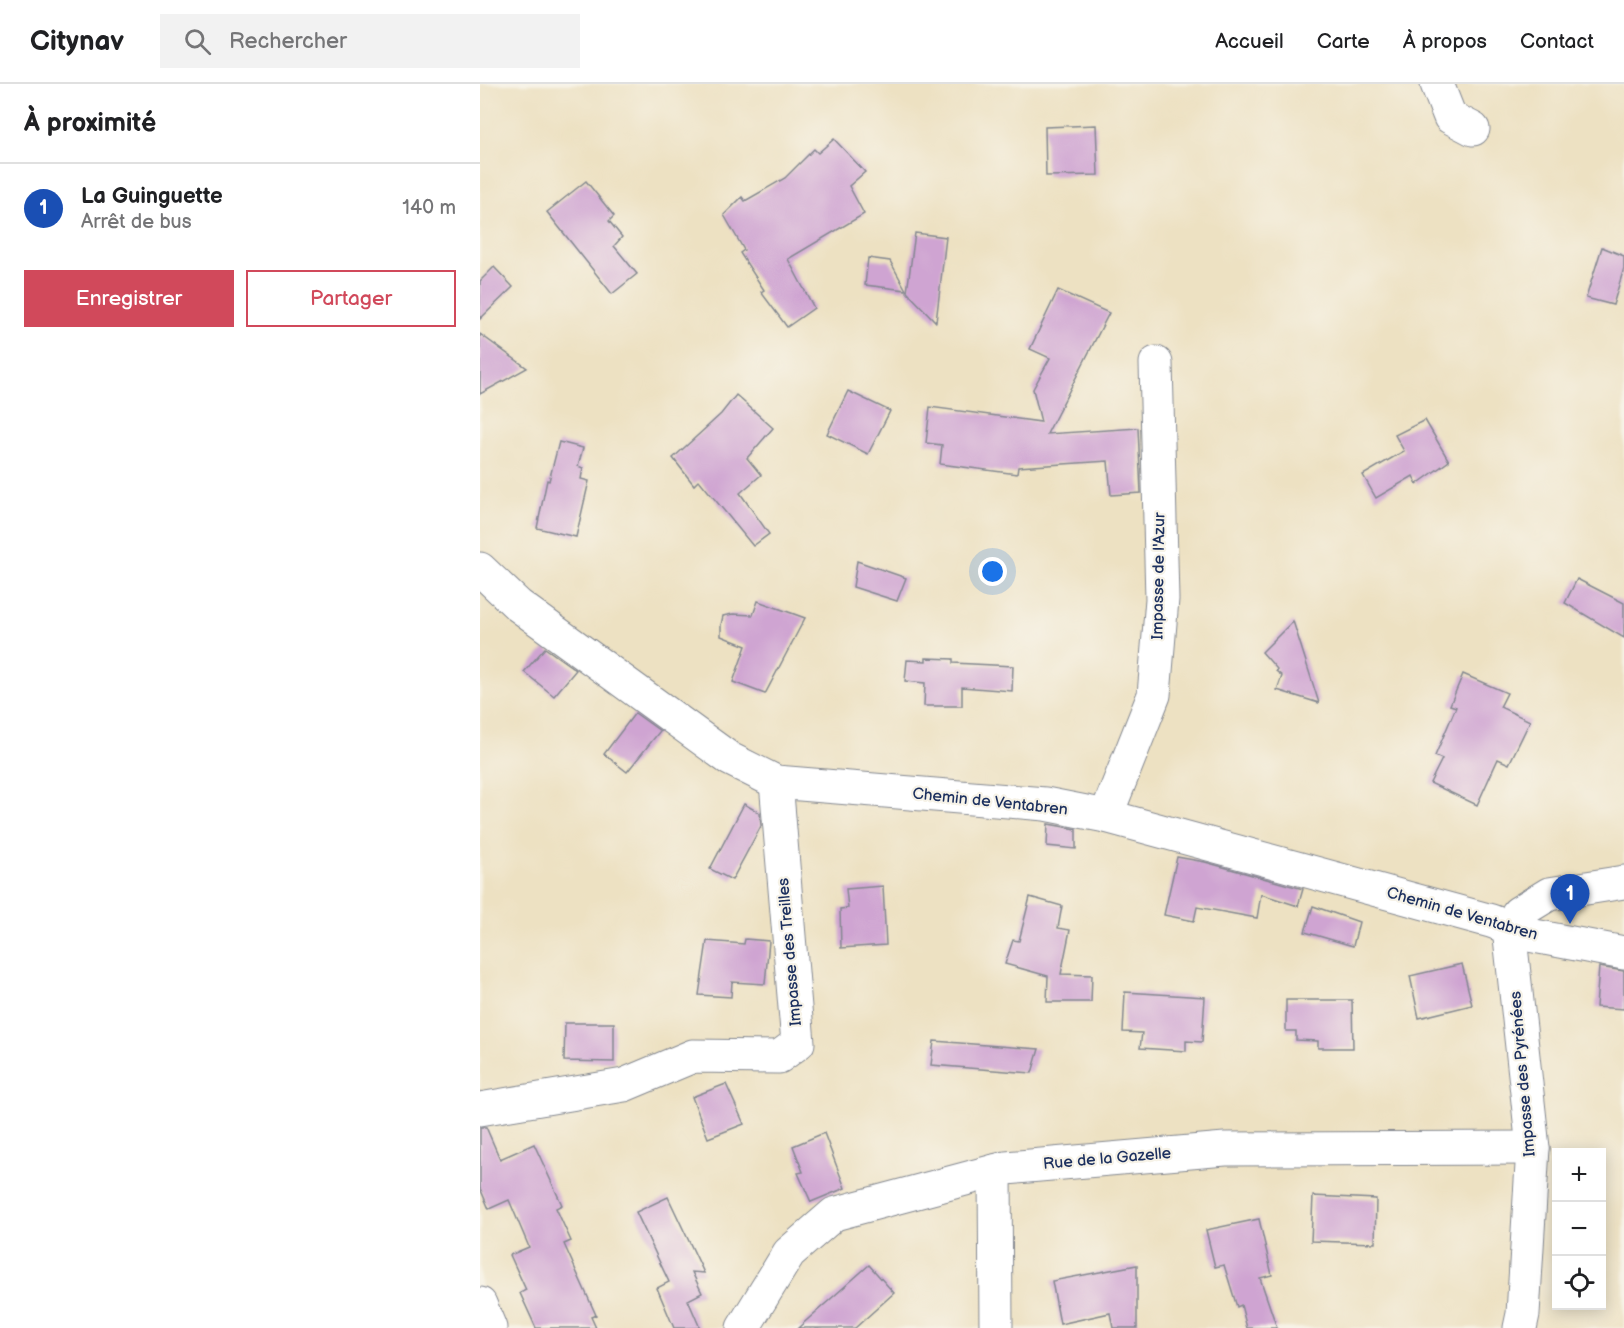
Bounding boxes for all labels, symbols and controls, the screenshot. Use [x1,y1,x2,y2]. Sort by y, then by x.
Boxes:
search box [160,14,580,68]
text: Citynav [30,25,124,58]
icon: search [181,25,214,58]
text: Rechercher [229,28,347,55]
text: Accueil [1215,29,1284,54]
text: Carte [1317,29,1370,54]
text: À propos [1403,29,1487,54]
text: Contact [1520,29,1594,54]
text: À proximité [24,108,156,139]
text: La Guinguette [81,183,223,210]
text: 1 [39,196,48,220]
text: 140 m [402,196,456,220]
text: Arrêt de bus [81,210,192,234]
button: Enregistrer [24,270,234,327]
button: Partager [246,270,456,327]
street label: Impasse de l'Azur [1148,512,1170,640]
your location [978,557,1007,586]
street label: Chemin de Ventabren [911,784,1069,820]
pin: 1 [1550,874,1590,924]
street label: Impasse des Treilles [774,877,806,1027]
street label: Chemin de Ventabren [1384,883,1540,945]
street label: Impasse des Pyrénées [1506,990,1540,1158]
street label: Rue de la Gazelle [1042,1144,1172,1174]
map controls [1552,1148,1606,1310]
button: + [1552,1148,1606,1202]
button: − [1552,1202,1606,1256]
button: locate [1552,1256,1606,1310]

